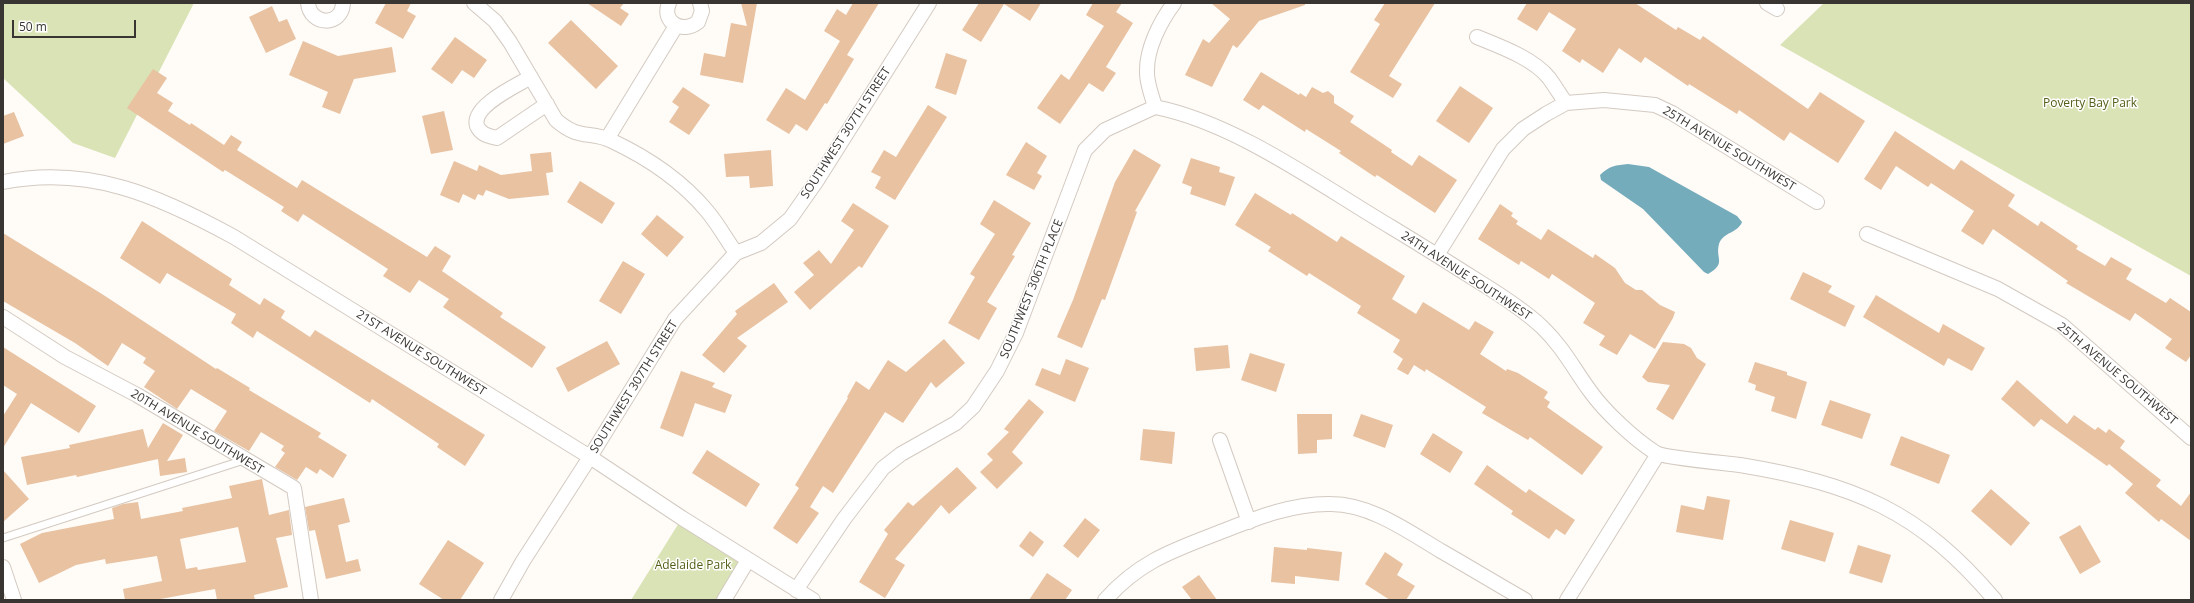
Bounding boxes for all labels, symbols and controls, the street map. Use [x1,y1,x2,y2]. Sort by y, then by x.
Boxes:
scale bar [14,12,138,38]
text: 50 m [19,18,47,35]
street label: SOUTHWEST 307TH STREET [798,65,894,201]
park label: Poverty Bay Park [2043,97,2137,111]
street label: 25TH AVENUE SOUTHWEST [1660,104,1798,194]
street label: SOUTHWEST 306TH PLACE [997,217,1067,361]
street label: 24TH AVENUE SOUTHWEST [1398,228,1534,324]
street label: 21ST AVENUE SOUTHWEST [354,307,488,399]
street label: SOUTHWEST 307TH STREET [587,318,681,456]
street label: 25TH AVENUE SOUTHWEST [2054,320,2180,428]
street label: 20TH AVENUE SOUTHWEST [128,387,266,477]
park label: Adelaide Park [655,559,731,573]

